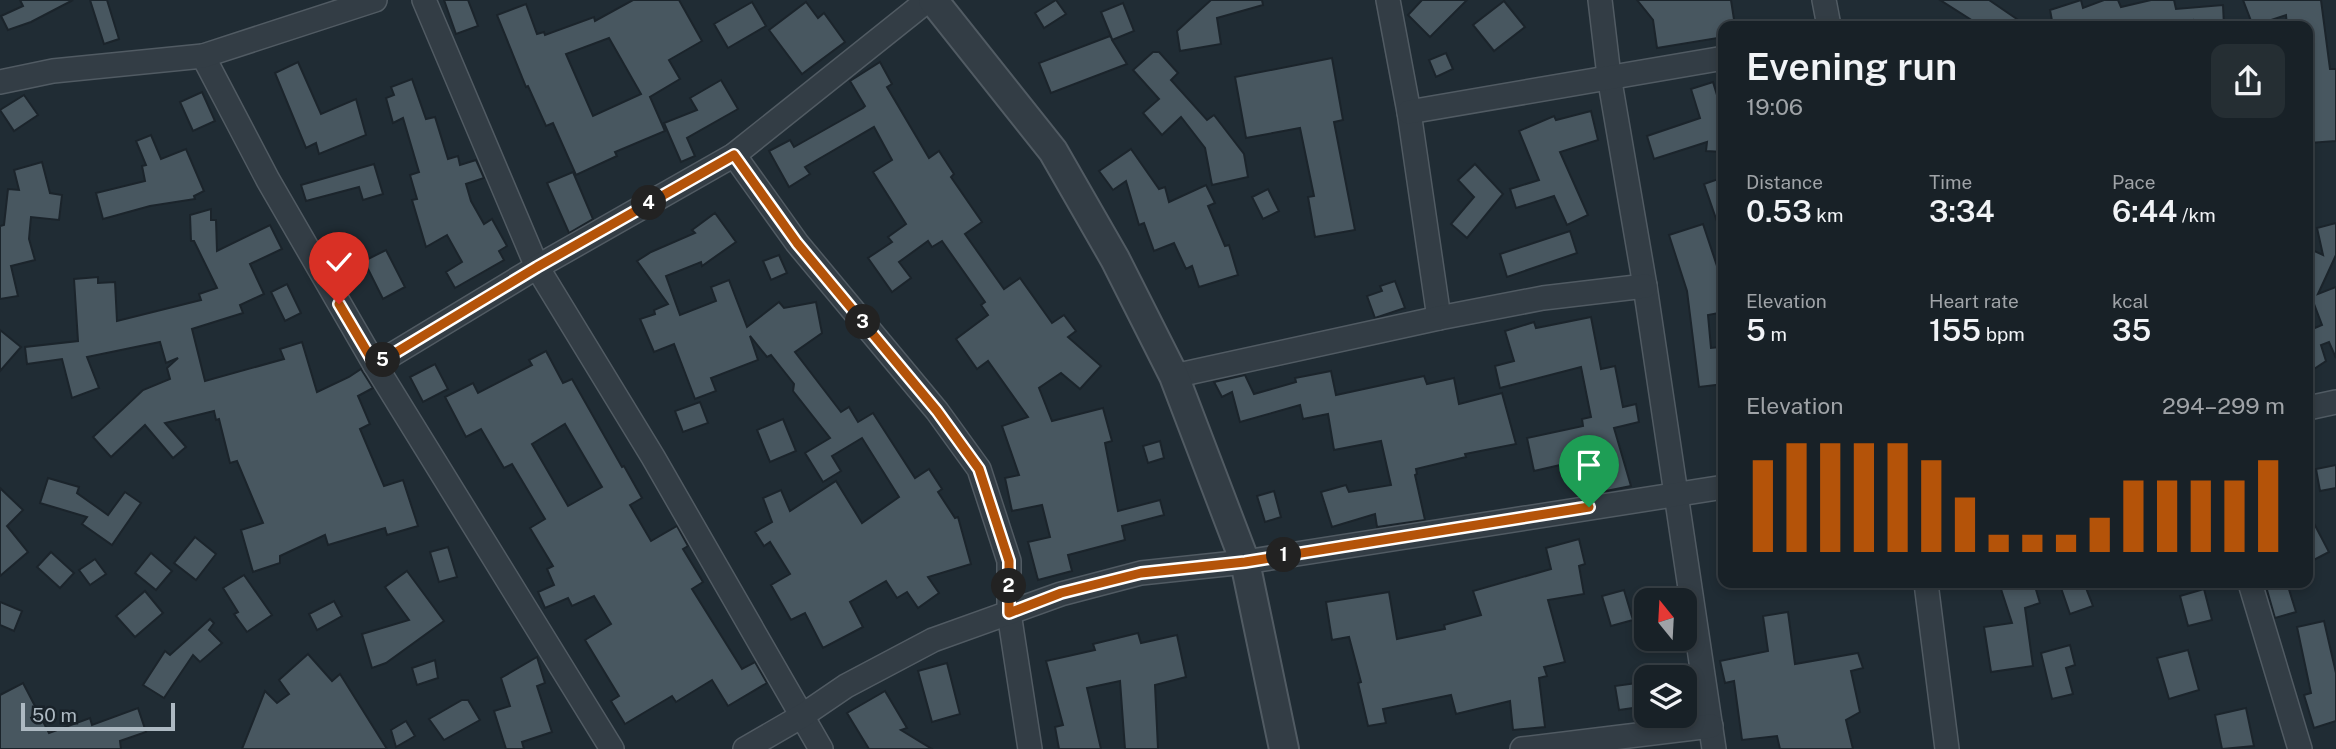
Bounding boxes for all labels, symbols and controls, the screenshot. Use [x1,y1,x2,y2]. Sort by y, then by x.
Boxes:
text: Evening run [1746,44,1957,89]
button: share [2211,44,2285,118]
text: 19:06 [1746,93,1803,120]
text: Distance [1746,171,1823,193]
text: Time [1929,171,1972,193]
text: Pace [2112,171,2155,193]
pin: 4 [632,186,666,220]
text: 4 [642,191,655,213]
text: 0.53 [1746,193,1812,229]
text: 3:34 [1929,193,1995,229]
text: 6:44 [2112,193,2177,229]
text: km [1812,204,1843,226]
text: /km [2177,204,2216,226]
pin [309,232,369,304]
icon: check [320,243,358,281]
text: Elevation [1746,290,1827,312]
text: Heart rate [1929,290,2019,312]
text: kcal [2112,290,2149,312]
pin: 3 [846,304,880,340]
text: 3 [856,310,869,332]
text: 5 [1746,312,1766,348]
text: 155 [1929,312,1981,348]
text: 35 [2112,312,2151,348]
text: m [1766,323,1787,345]
text: bpm [1981,323,2025,345]
pin: 5 [366,342,400,378]
text: 5 [376,348,389,370]
text: Elevation [1746,392,1844,419]
text: 294–299 m [2162,392,2285,419]
pin [1559,435,1619,507]
icon: arrive [1570,446,1608,484]
pin: 1 [1266,538,1302,572]
text: 1 [1279,543,1288,565]
pin: 2 [992,568,1026,604]
text: 2 [1002,574,1015,596]
north arrow [1634,588,1698,651]
map controls [1634,588,1697,728]
button: layers [1634,665,1697,728]
scale bar [21,700,175,732]
text: 50 m [32,704,77,726]

